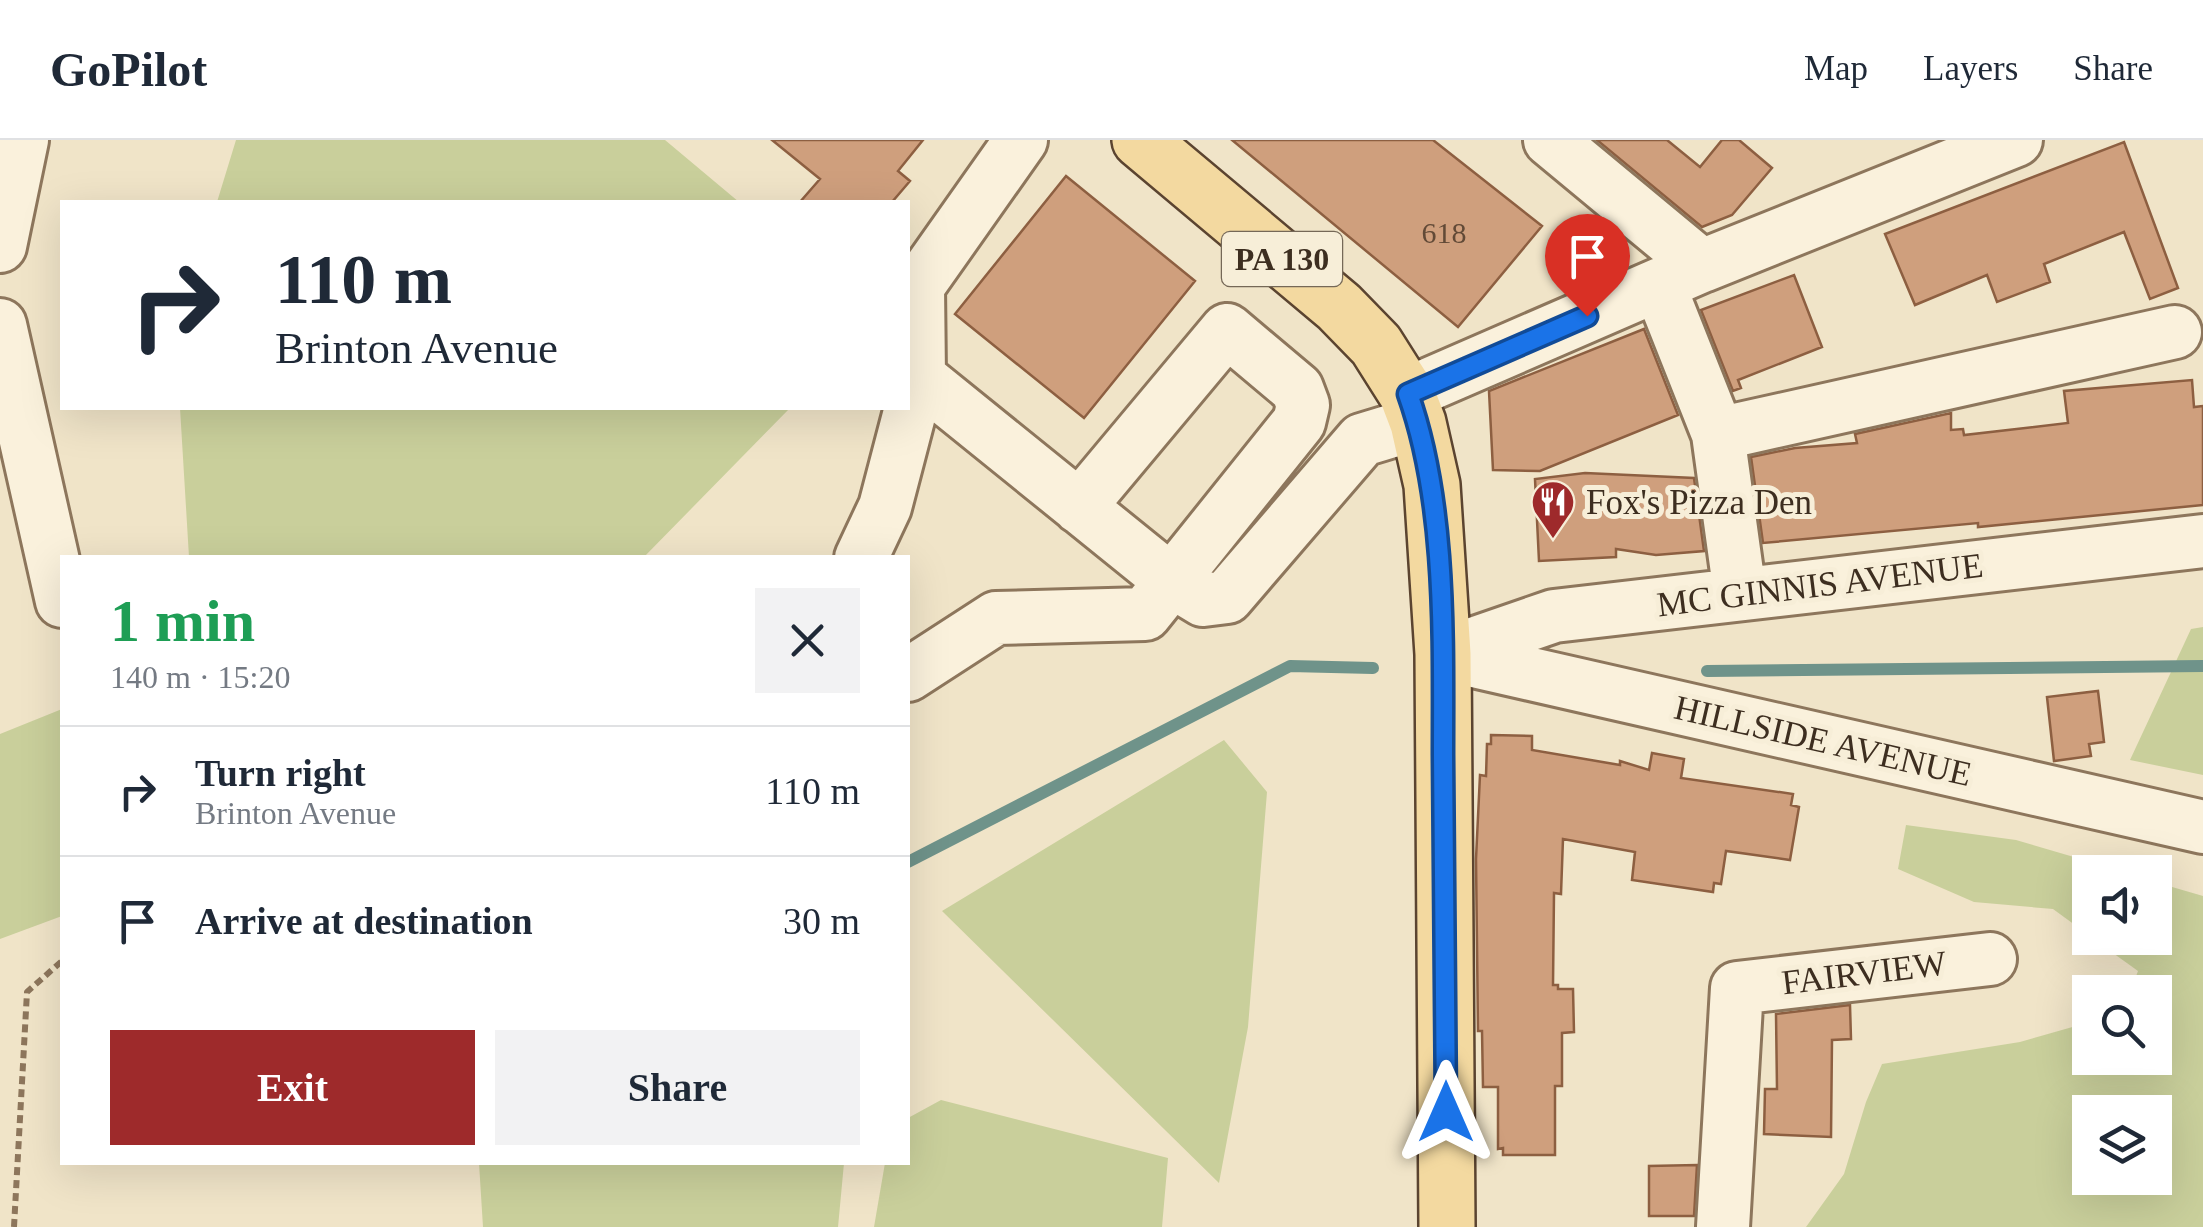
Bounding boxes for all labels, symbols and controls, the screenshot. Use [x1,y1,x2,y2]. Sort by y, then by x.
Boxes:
text: GoPilot [50,43,207,96]
text: Map [1804,49,1868,88]
text: Layers [1923,49,2018,88]
text: Share [2073,49,2153,88]
pin [1545,214,1630,317]
house number: 618 [1422,216,1467,249]
icon: arrive [1560,229,1615,284]
road number: PA 130 [1222,232,1342,286]
icon: right [110,240,240,370]
text: 110 m [275,241,452,318]
text: Brinton Avenue [275,323,558,373]
restaurant icon: Fox's Pizza Den [1530,479,1576,540]
place label: Fox's Pizza Den [1586,483,1812,522]
street label: MC GINNIS AVENUE [1655,546,1985,624]
text: 1 min [110,588,255,654]
button: close [755,588,860,693]
text: 140 m · 15:20 [110,659,290,695]
street label: HILLSIDE AVENUE [1671,688,1975,794]
text: Turn right [195,752,366,794]
icon: right [110,764,165,819]
text: 110 m [765,770,860,812]
text: Brinton Avenue [195,795,396,831]
map controls [2072,855,2172,1195]
button: sound [2072,855,2172,955]
icon: arrive [110,894,165,949]
text: Arrive at destination [195,900,533,942]
text: 30 m [783,900,860,942]
street label: FAIRVIEW [1779,944,1949,1002]
button: search [2072,975,2172,1075]
button: Exit [110,1030,475,1145]
button: Share [495,1030,860,1145]
position arrow [1394,1060,1498,1164]
button: layers [2072,1095,2172,1195]

